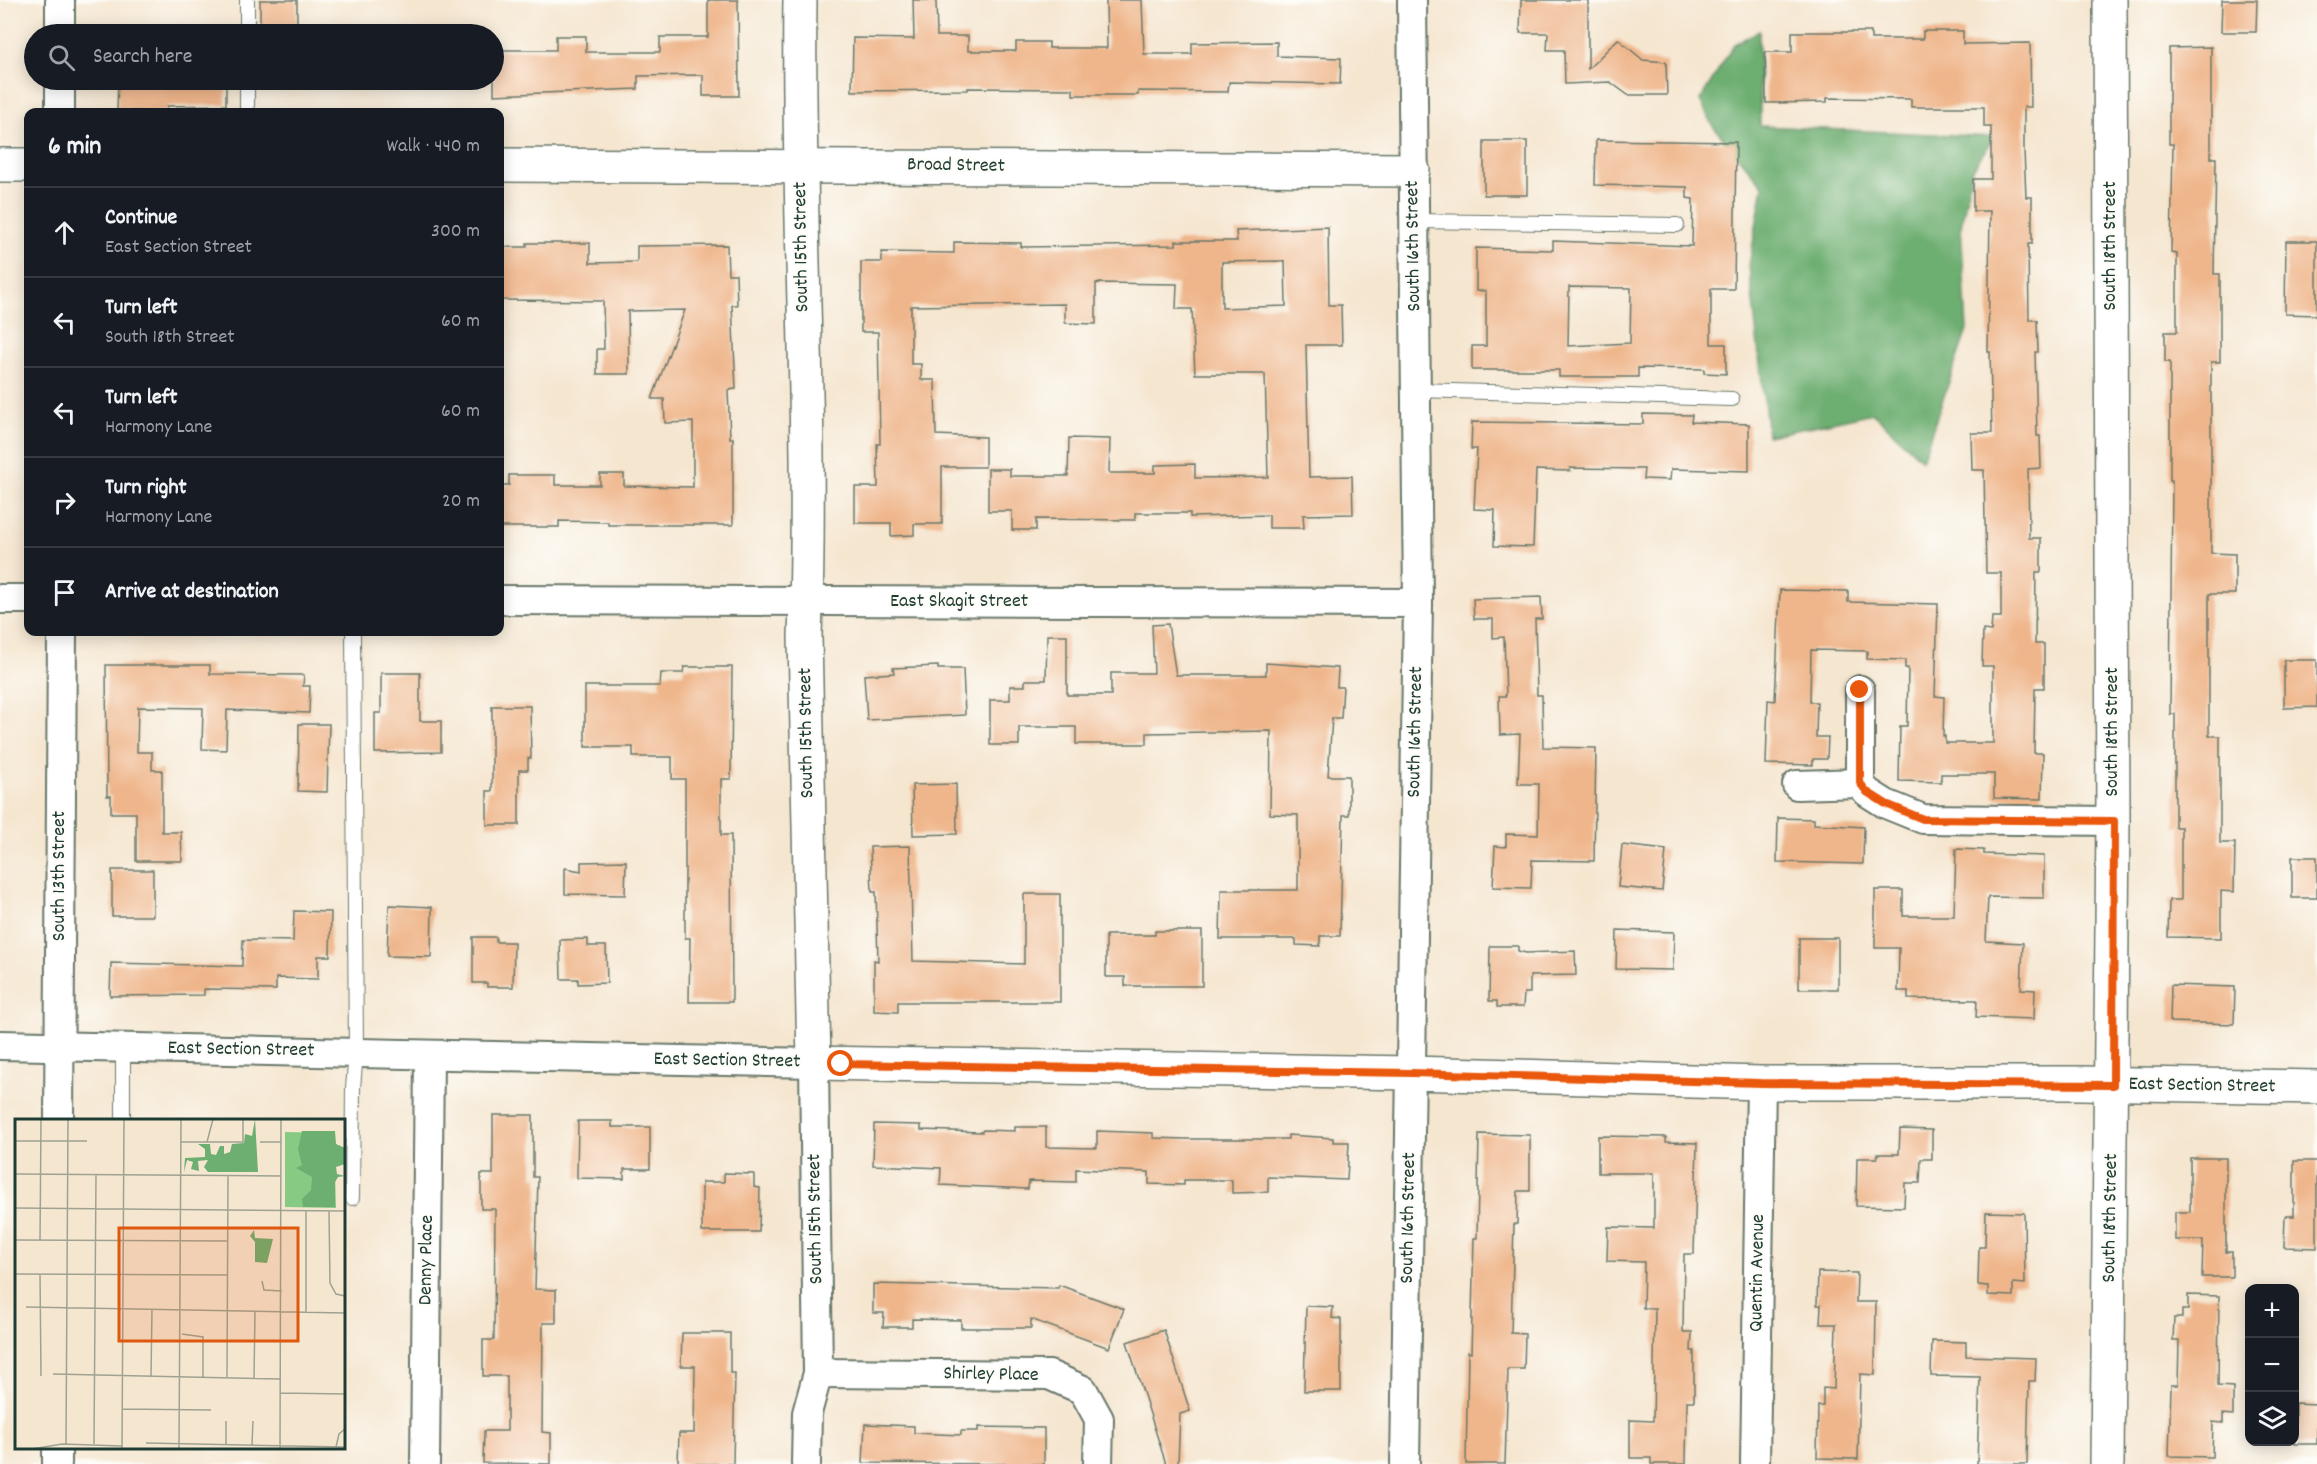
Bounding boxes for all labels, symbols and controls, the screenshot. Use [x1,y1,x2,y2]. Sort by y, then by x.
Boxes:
search box [24,24,504,90]
icon: search [45,41,78,74]
text: Search here [93,42,192,73]
text: 6 min [48,129,101,166]
text: Walk · 440 m [387,133,480,161]
street label: Broad Street [907,151,1005,181]
street label: South 16th Street [1399,180,1429,312]
street label: South 15th Street [787,181,817,313]
street label: South 18th Street [2097,181,2125,311]
text: Continue [105,203,177,234]
icon: ahead [48,216,81,249]
text: 300 m [431,218,480,246]
text: East Section Street [105,234,252,262]
text: Turn left [105,293,177,324]
icon: left [48,306,81,339]
text: 60 m [441,308,480,336]
text: South 18th Street [105,324,235,352]
text: Turn left [105,383,177,414]
icon: left [48,396,81,429]
text: 60 m [441,398,480,426]
text: Harmony Lane [105,414,212,442]
text: Turn right [105,473,187,504]
icon: right [48,486,81,519]
text: 20 m [442,488,480,516]
text: Harmony Lane [105,504,212,532]
icon: arrive [48,576,81,609]
text: Arrive at destination [105,577,279,608]
street label: East Skagit Street [890,588,1028,616]
street label: South 16th Street [1401,666,1431,798]
street label: South 15th Street [792,667,822,799]
street label: South 18th Street [2099,667,2127,797]
route end [1846,676,1872,702]
street label: South 13th Street [46,811,74,941]
street label: East Section Street [167,1035,315,1065]
street label: East Section Street [653,1046,801,1076]
route start [827,1050,853,1076]
street label: East Section Street [2128,1071,2276,1101]
inset map [15,1119,345,1449]
street label: South 16th Street [1394,1152,1424,1284]
street label: South 15th Street [801,1153,831,1285]
street label: South 18th Street [2096,1153,2126,1283]
street label: Denny Place [412,1214,442,1305]
street label: Quentin Avenue [1743,1214,1773,1332]
map controls [2245,1284,2299,1446]
button: + [2245,1284,2299,1338]
button: − [2245,1338,2299,1392]
street label: Shirley Place [943,1360,1039,1390]
button: layers [2245,1392,2299,1446]

